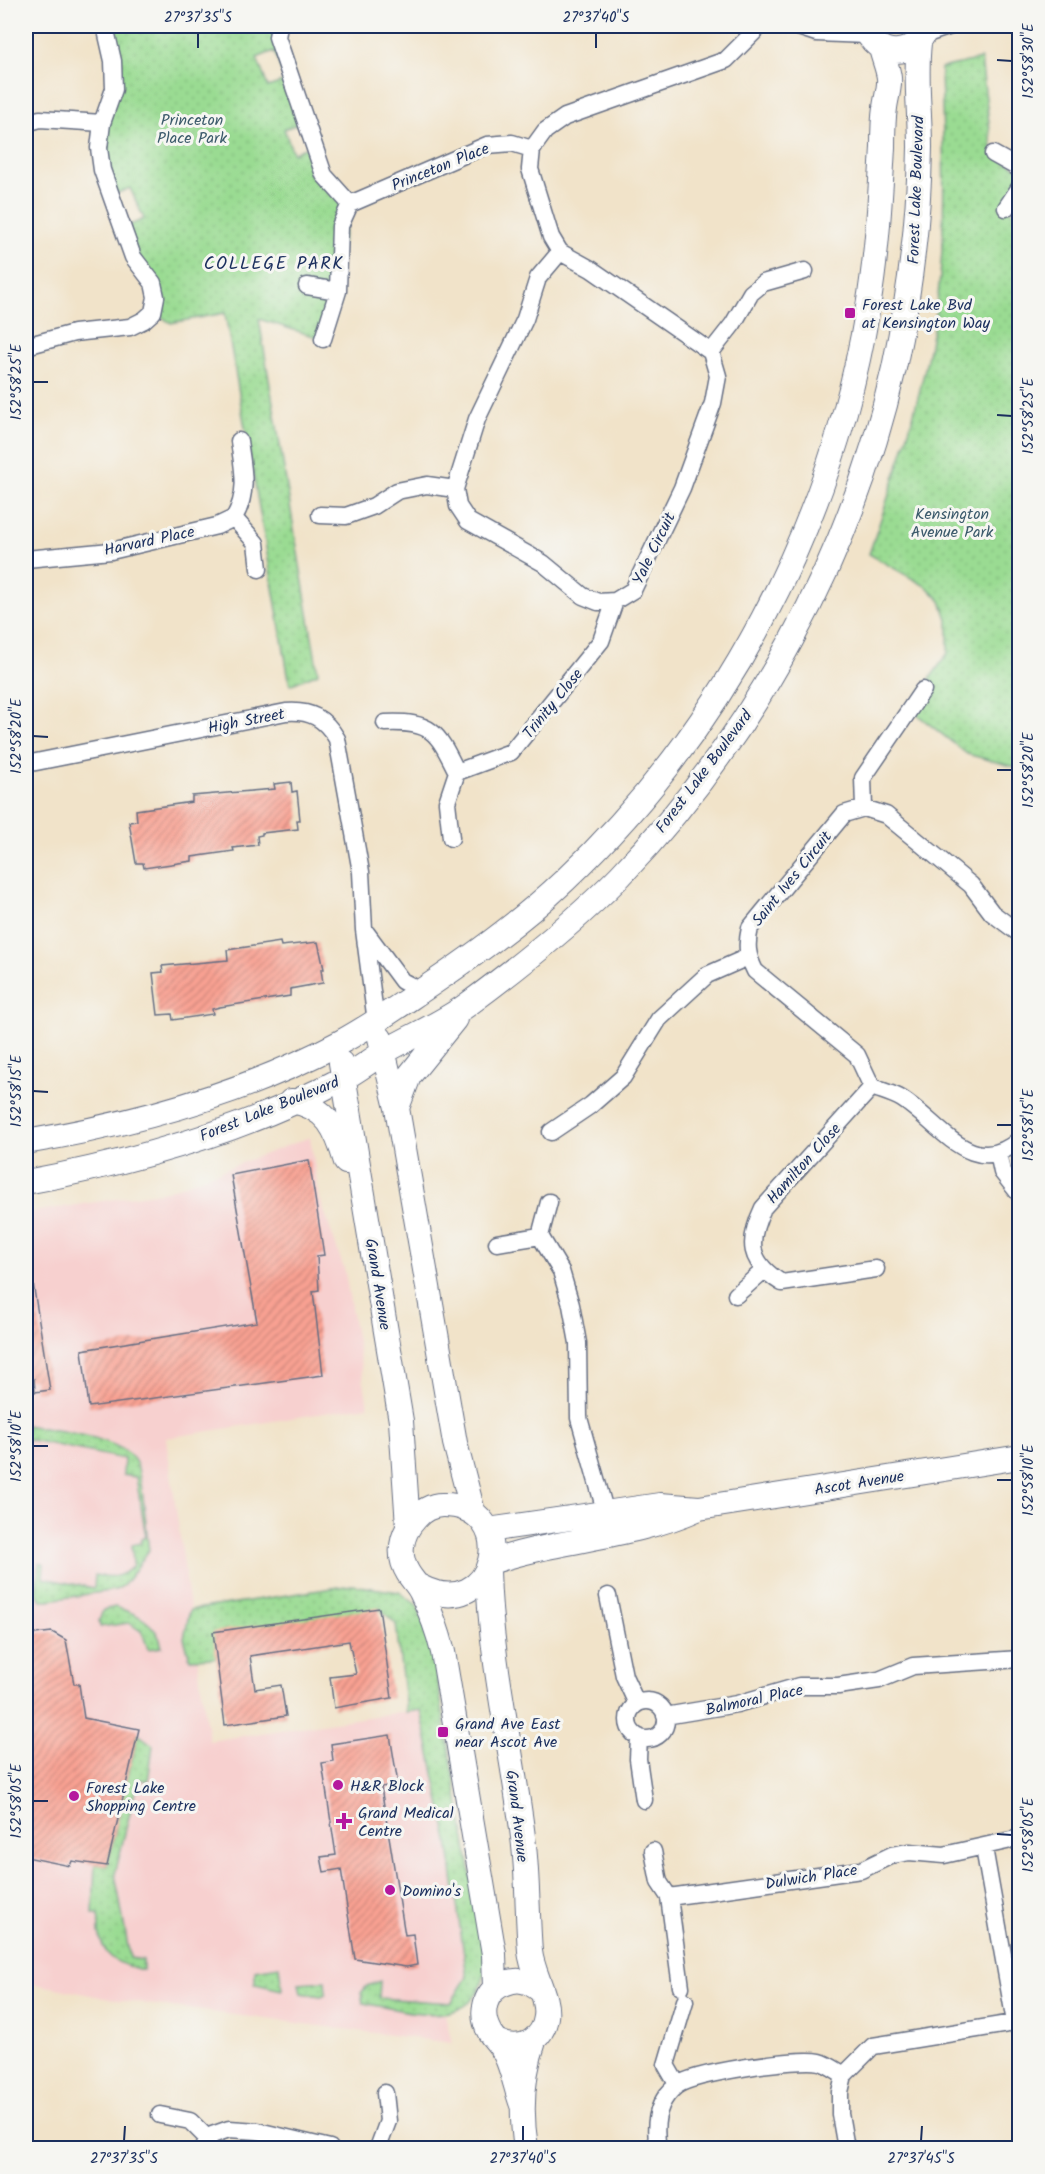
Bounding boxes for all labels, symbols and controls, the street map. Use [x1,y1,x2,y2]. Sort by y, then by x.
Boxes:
text: 27°37'35"S [164,6,232,30]
text: 27°37'40"S [562,6,630,30]
text: 152°58'30"E [1017,22,1041,99]
park label: Princeton Place Park [157,108,227,151]
street label: Forest Lake Boulevard [901,114,932,265]
street label: Princeton Place [388,136,493,198]
district label: COLLEGE PARK [204,250,344,279]
place label: Forest Lake Bvd at Kensington Way [862,293,990,336]
marker: Forest Lake Bvd at Kensington Way [843,306,857,320]
text: 152°58'25"E [5,343,29,420]
text: 152°58'25"E [1017,377,1041,454]
park label: Kensington Avenue Park [911,502,994,545]
street label: Yale Circuit [626,508,683,589]
street label: Harvard Place [102,520,197,563]
street label: Trinity Close [517,663,590,745]
text: 152°58'20"E [5,697,29,774]
street label: High Street [206,702,288,741]
street label: Forest Lake Boulevard [649,704,760,839]
text: 152°58'20"E [1017,731,1041,808]
street label: Saint Ives Circuit [746,825,839,932]
text: 152°58'15"E [5,1054,29,1127]
street label: Forest Lake Boulevard [196,1070,344,1149]
text: 152°58'15"E [1017,1088,1041,1161]
street label: Hamilton Close [761,1118,847,1210]
street label: Grand Avenue [358,1237,397,1332]
text: 152°58'10"E [5,1409,29,1482]
text: 152°58'10"E [1017,1443,1041,1516]
street label: Ascot Avenue [813,1464,906,1503]
street label: Balmoral Place [703,1678,805,1723]
place label: Grand Ave East near Ascot Ave [455,1712,561,1755]
marker: Grand Ave East near Ascot Ave [436,1725,450,1739]
text: 152°58'05"E [5,1762,29,1839]
street label: Grand Avenue [498,1769,535,1864]
place label: H&R Block [350,1774,424,1799]
place label: Forest Lake Shopping Centre [86,1776,196,1819]
marker: H&R Block [331,1778,345,1792]
marker: Forest Lake Shopping Centre [67,1789,81,1803]
text: 152°58'05"E [1017,1796,1041,1873]
place label: Grand Medical Centre [358,1801,454,1844]
marker: Grand Medical Centre [335,1812,353,1830]
street label: Dulwich Place [763,1858,859,1897]
place label: Domino's [402,1879,461,1904]
marker: Domino's [383,1883,397,1897]
text: 27°37'35"S [90,2147,158,2171]
text: 27°37'40"S [489,2147,557,2171]
text: 27°37'45"S [887,2147,955,2171]

